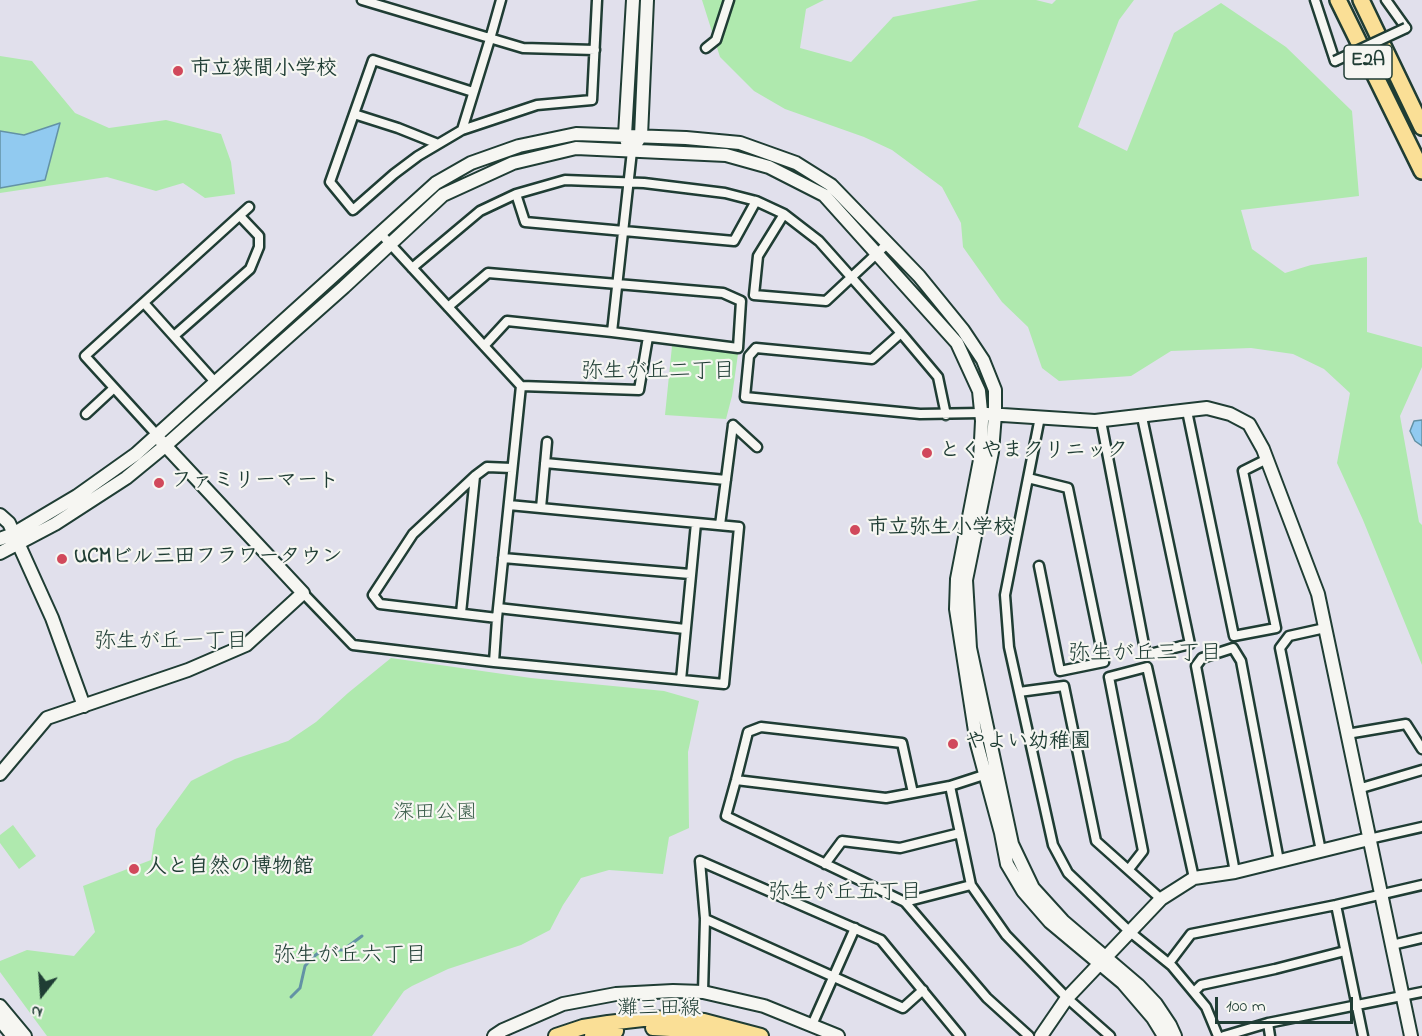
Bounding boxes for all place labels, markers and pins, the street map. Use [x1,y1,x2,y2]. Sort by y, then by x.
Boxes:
place label: 市立狭間小学校 [190,58,337,84]
marker: 市立狭間小学校 [171,64,185,78]
place label: とくやまクリニック [939,440,1128,466]
marker: とくやまクリニック [920,446,934,460]
place label: ファミリーマート [171,470,339,496]
marker: ファミリーマート [152,476,166,490]
place label: 市立弥生小学校 [867,517,1014,543]
marker: 市立弥生小学校 [848,523,862,537]
place label: UCMビル三田フラワータウン [74,546,343,572]
marker: UCMビル三田フラワータウン [55,552,69,566]
place label: やよい幼稚園 [965,731,1091,757]
marker: やよい幼稚園 [946,737,960,751]
place label: 人と自然の博物館 [146,856,314,882]
marker: 人と自然の博物館 [127,862,141,876]

